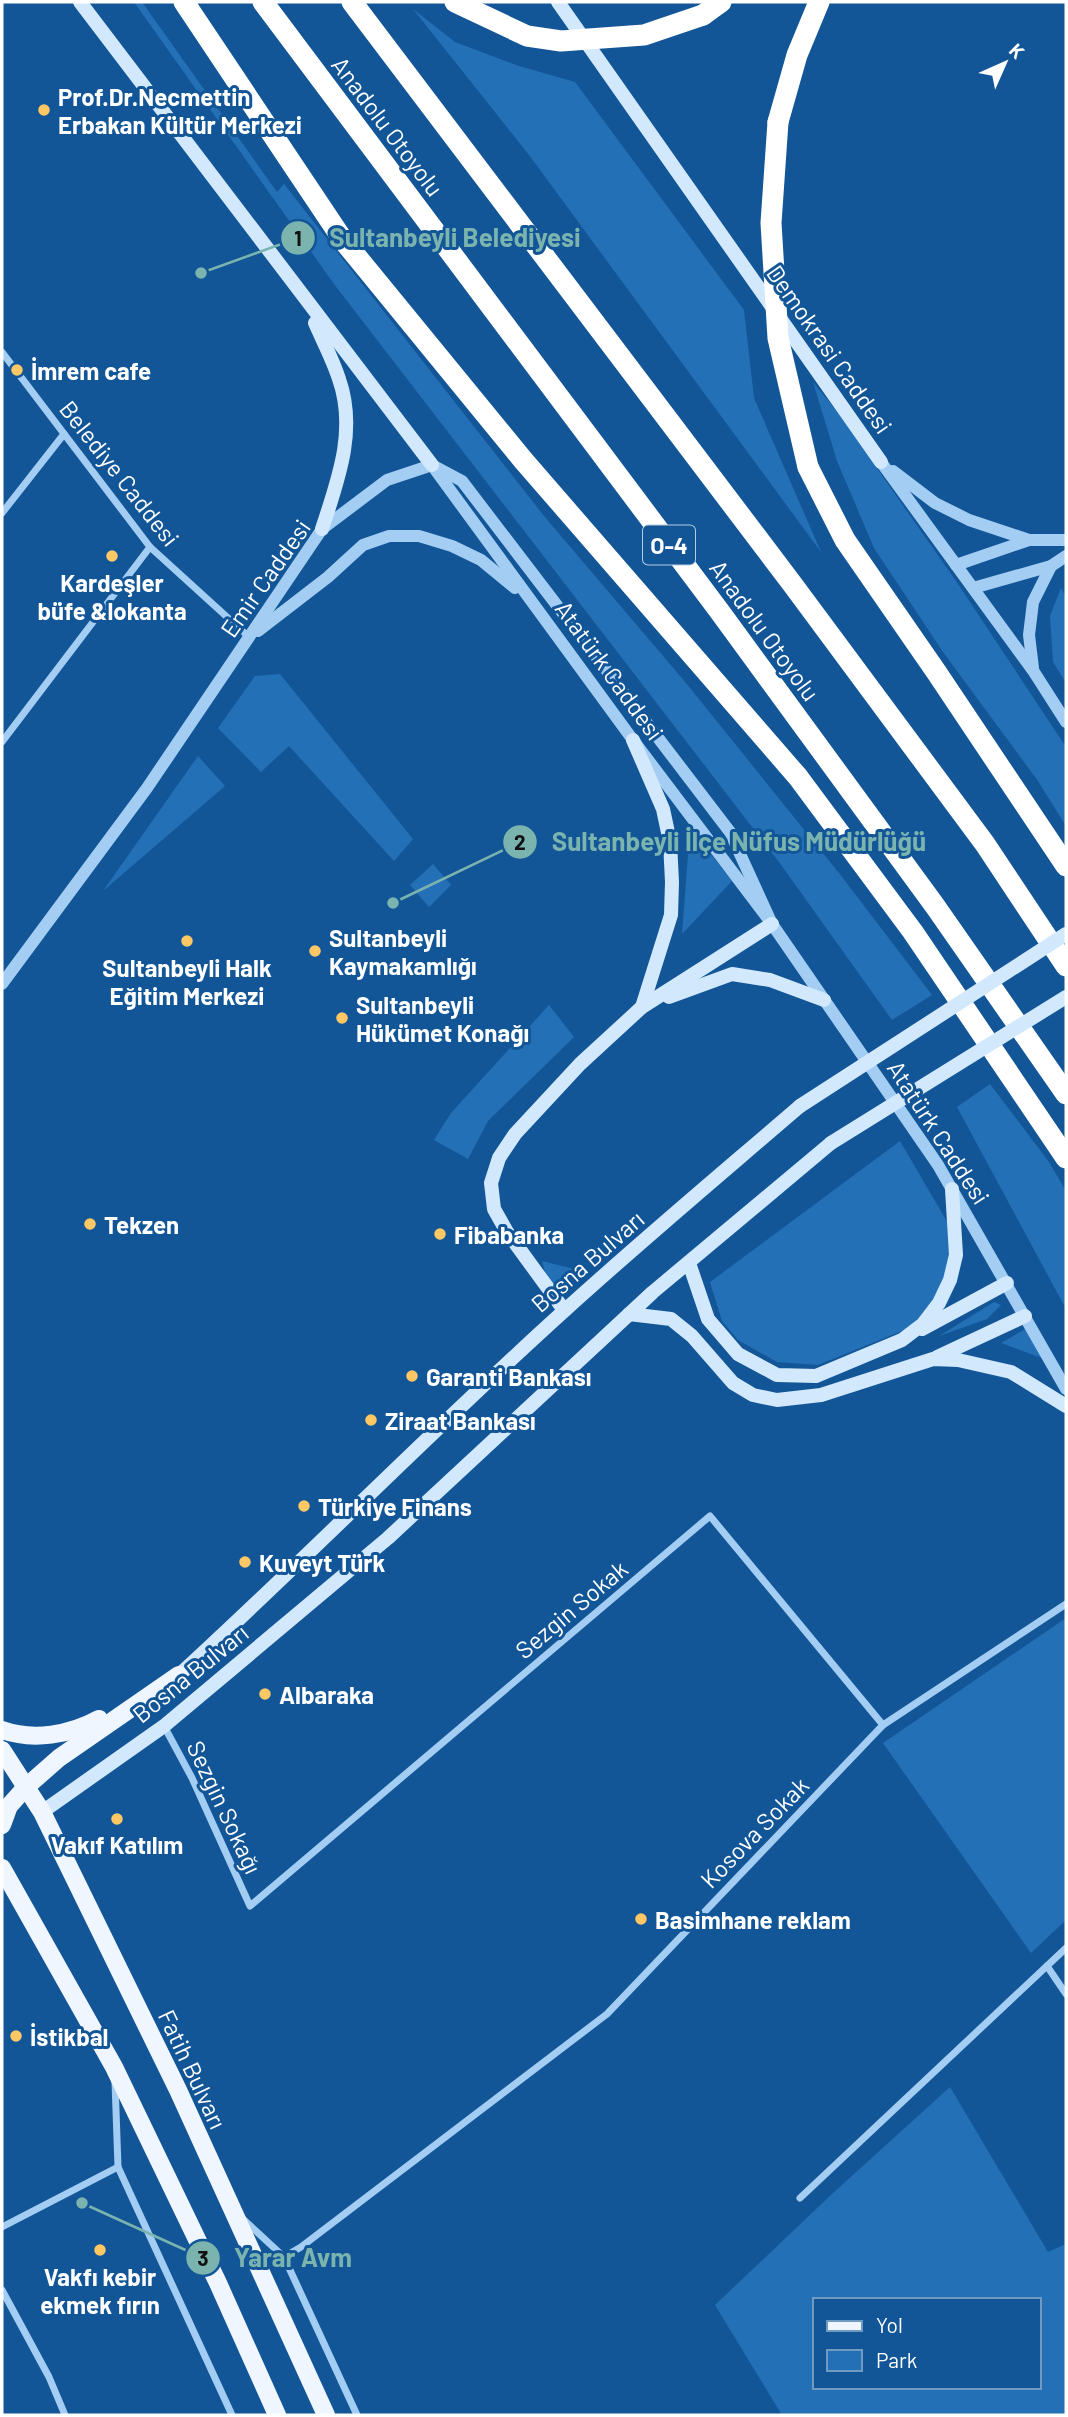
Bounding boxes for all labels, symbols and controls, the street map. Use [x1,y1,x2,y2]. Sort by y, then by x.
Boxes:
north arrow [970,28,1040,98]
text: K [1005,38,1030,63]
street label: Anadolu Otoyolu [326,51,450,201]
place label: Prof.Dr.Necmettin Erbakan Kültür Merkezi [58,82,302,139]
marker: Prof.Dr.Necmettin Erbakan Kültür Merkezi [36,102,52,118]
callout: Sultanbeyli Belediyesi [280,215,594,262]
text: Sultanbeyli Belediyesi [329,221,581,252]
text: 1 [294,225,302,250]
street label: Demokrasi Caddesi [761,259,899,439]
place label: İmrem cafe [31,356,151,385]
marker: İmrem cafe [9,362,25,378]
street label: Belediye Caddesi [54,394,186,552]
street label: Emir Caddesi [214,514,316,642]
road number: O-4 [643,526,695,565]
marker: Kardeşler büfe &lokanta [104,548,120,564]
street label: Anadolu Otoyolu [704,554,826,706]
place label: Kardeşler büfe &lokanta [37,568,187,625]
street label: Atatürk Caddesi [550,595,670,745]
callout: Sultanbeyli İlçe Nüfus Müdürlüğü [503,819,940,866]
text: Sultanbeyli İlçe Nüfus Müdürlüğü [552,825,926,856]
text: 2 [514,829,526,854]
place label: Sultanbeyli Kaymakamlığı [329,923,477,980]
marker: Sultanbeyli Halk Eğitim Merkezi [179,933,195,949]
marker: Sultanbeyli Kaymakamlığı [307,943,323,959]
place label: Sultanbeyli Halk Eğitim Merkezi [102,953,272,1010]
place label: Sultanbeyli Hükümet Konağı [356,990,529,1047]
marker: Sultanbeyli Hükümet Konağı [334,1010,350,1026]
street label: Atatürk Caddesi [882,1055,996,1209]
street label: Bosna Bulvarı [525,1204,649,1318]
place label: Tekzen [104,1210,179,1239]
marker: Tekzen [82,1216,98,1232]
place label: Fibabanka [454,1220,564,1249]
marker: Fibabanka [432,1226,448,1242]
place label: Garanti Bankası [426,1362,591,1391]
marker: Garanti Bankası [404,1368,420,1384]
place label: Ziraat Bankası [385,1406,536,1435]
marker: Ziraat Bankası [363,1412,379,1428]
place label: Türkiye Finans [318,1492,472,1521]
marker: Türkiye Finans [296,1498,312,1514]
place label: Kuveyt Türk [259,1548,385,1577]
marker: Kuveyt Türk [237,1554,253,1570]
street label: Sezgin Sokak [509,1554,633,1664]
street label: Bosna Bulvarı [126,1618,254,1728]
place label: Albaraka [279,1680,374,1709]
marker: Albaraka [257,1686,273,1702]
street label: Sezgin Sokağı [182,1736,268,1878]
street label: Kosova Sokak [694,1771,814,1893]
marker: Vakıf Katılım [109,1811,125,1827]
place label: Vakıf Katılım [51,1830,183,1859]
place label: Basimhane reklam [655,1905,851,1934]
marker: Basimhane reklam [633,1911,649,1927]
street label: Fatih Bulvarı [153,2005,233,2133]
place label: İstikbal [30,2022,108,2051]
marker: İstikbal [8,2028,24,2044]
callout: Yarar Avm [185,2235,366,2282]
text: Yarar Avm [234,2241,352,2272]
marker: Vakfı kebir ekmek fırın [92,2242,108,2258]
text: 3 [197,2245,209,2270]
place label: Vakfı kebir ekmek fırın [40,2262,160,2319]
legend [813,2298,1040,2389]
text: Yol [876,2312,903,2337]
text: Park [876,2347,917,2372]

